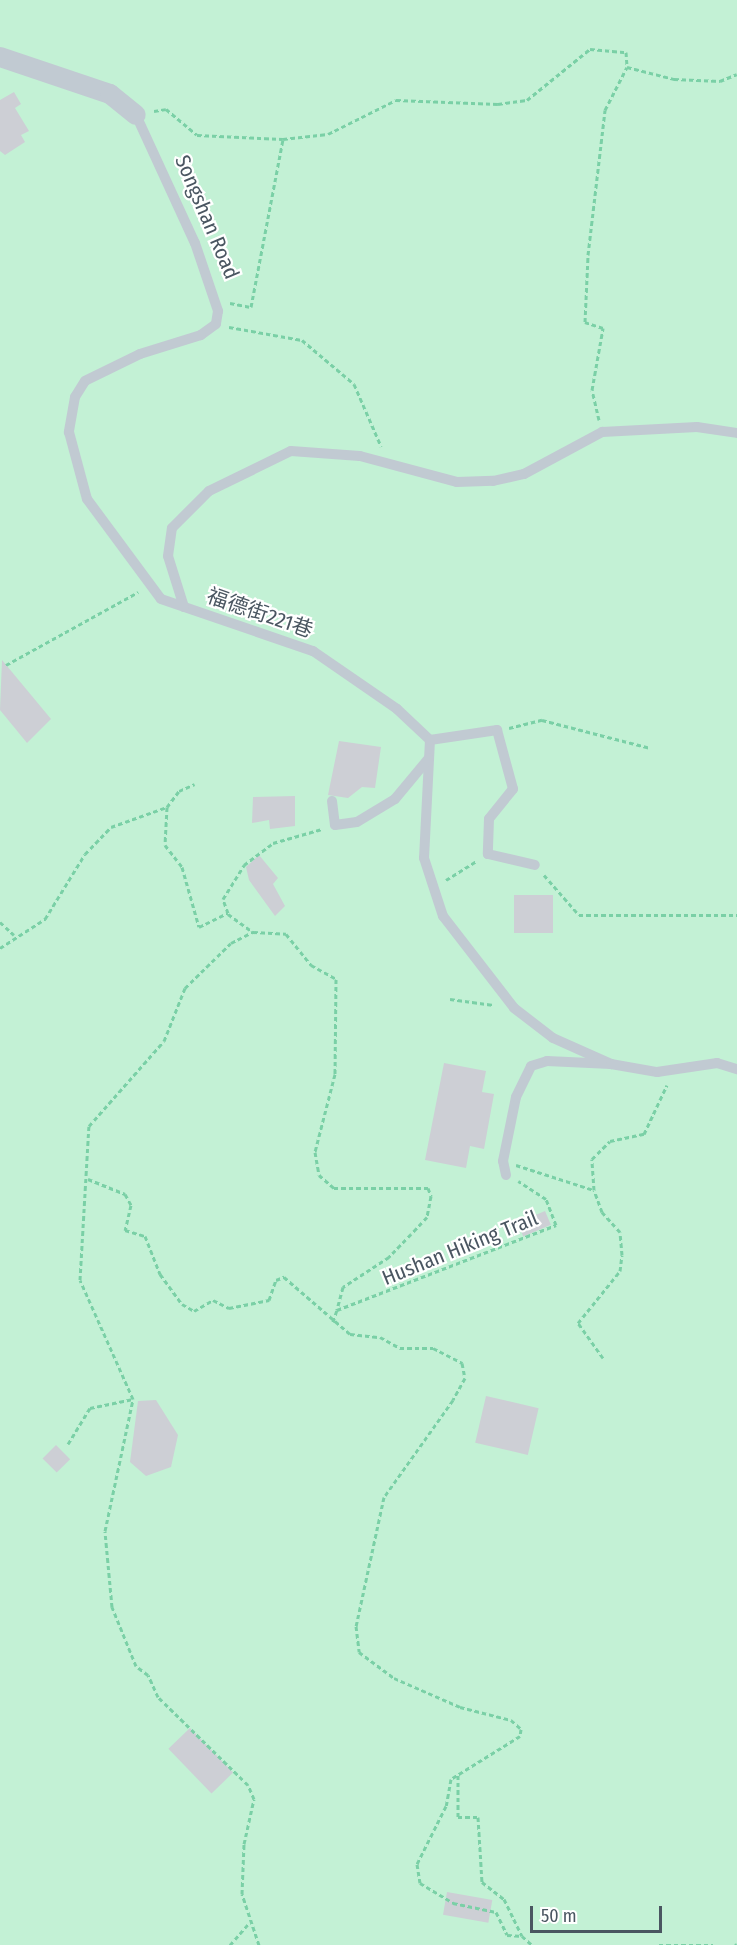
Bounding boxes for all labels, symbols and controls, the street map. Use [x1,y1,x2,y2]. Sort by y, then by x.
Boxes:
street label: Songshan Road [170,151,244,283]
street label: 福德街221巷 [204,583,316,643]
street label: Hushan Hiking Trail [378,1205,542,1291]
scale bar [533,1894,665,1932]
text: 50 m [541,1905,577,1927]

